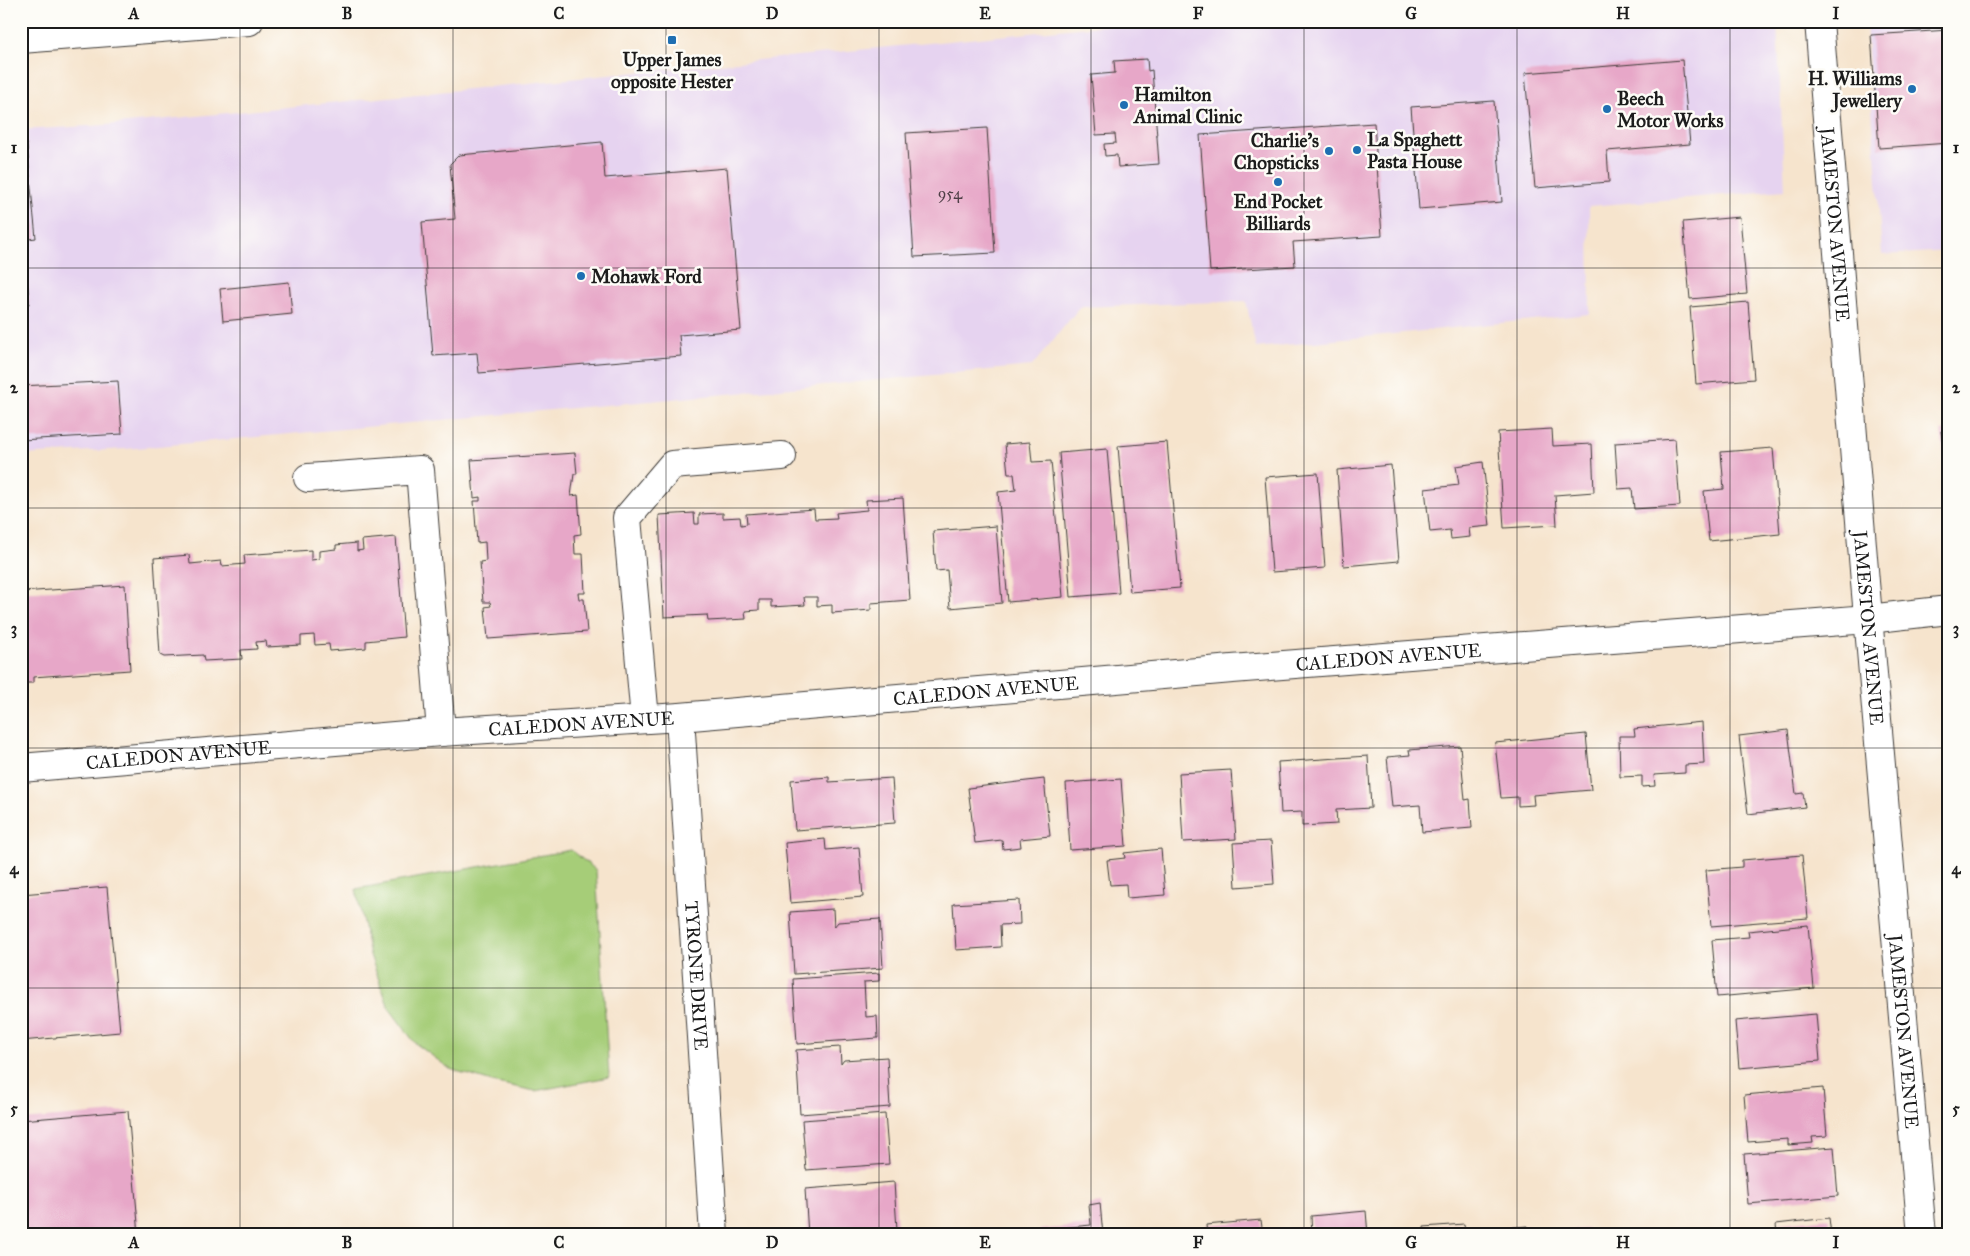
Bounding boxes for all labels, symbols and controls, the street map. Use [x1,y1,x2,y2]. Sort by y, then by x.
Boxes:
text: A [128,4,140,23]
text: B [342,4,352,23]
text: C [554,4,565,23]
text: D [766,4,779,23]
text: E [979,4,991,23]
text: F [1193,4,1204,23]
text: G [1405,4,1417,23]
text: H [1616,4,1630,23]
text: I [1833,4,1840,23]
marker: Upper James opposite Hester [666,34,678,46]
place label: Upper James opposite Hester [611,48,734,94]
place label: H. Williams Jewellery [1808,67,1903,113]
place label: Hamilton Animal Clinic [1132,83,1242,128]
marker: H. Williams Jewellery [1906,83,1918,95]
place label: Beech Motor Works [1617,87,1723,132]
marker: Hamilton Animal Clinic [1118,99,1130,111]
marker: Beech Motor Works [1601,103,1613,115]
street label: JAMESTON AVENUE [1815,124,1855,323]
place label: La Spaghett Pasta House [1367,128,1463,173]
place label: Charlie's Chopsticks [1234,129,1319,175]
text: 1 [11,138,18,157]
text: 1 [1953,138,1960,157]
marker: La Spaghett Pasta House [1351,144,1363,156]
marker: Charlie's Chopsticks [1323,145,1335,157]
marker: End Pocket Billiards [1272,176,1284,188]
house number: 954 [938,184,963,203]
place label: End Pocket Billiards [1234,190,1323,235]
place label: Mohawk Ford [591,265,702,288]
marker: Mohawk Ford [575,270,587,282]
text: 2 [10,378,19,397]
text: 2 [1952,378,1961,397]
street label: JAMESTON AVENUE [1848,528,1889,726]
text: 3 [11,619,17,639]
text: 3 [1953,619,1959,639]
street label: CALEDON AVENUE [1295,638,1482,675]
street label: CALEDON AVENUE [892,671,1080,710]
street label: CALEDON AVENUE [488,706,675,741]
street label: CALEDON AVENUE [85,735,272,774]
text: 4 [10,859,20,879]
text: 4 [1952,859,1962,879]
street label: TYRONE DRIVE [681,900,713,1051]
street label: JAMESTON AVENUE [1883,931,1924,1130]
text: 5 [10,1099,18,1118]
text: 5 [1952,1099,1960,1118]
text: A [128,1233,140,1252]
text: B [342,1233,352,1252]
text: C [554,1233,565,1252]
text: D [766,1233,779,1252]
text: E [979,1233,991,1252]
text: F [1193,1233,1204,1252]
text: G [1405,1233,1417,1252]
text: H [1616,1233,1630,1252]
text: I [1833,1233,1840,1252]

